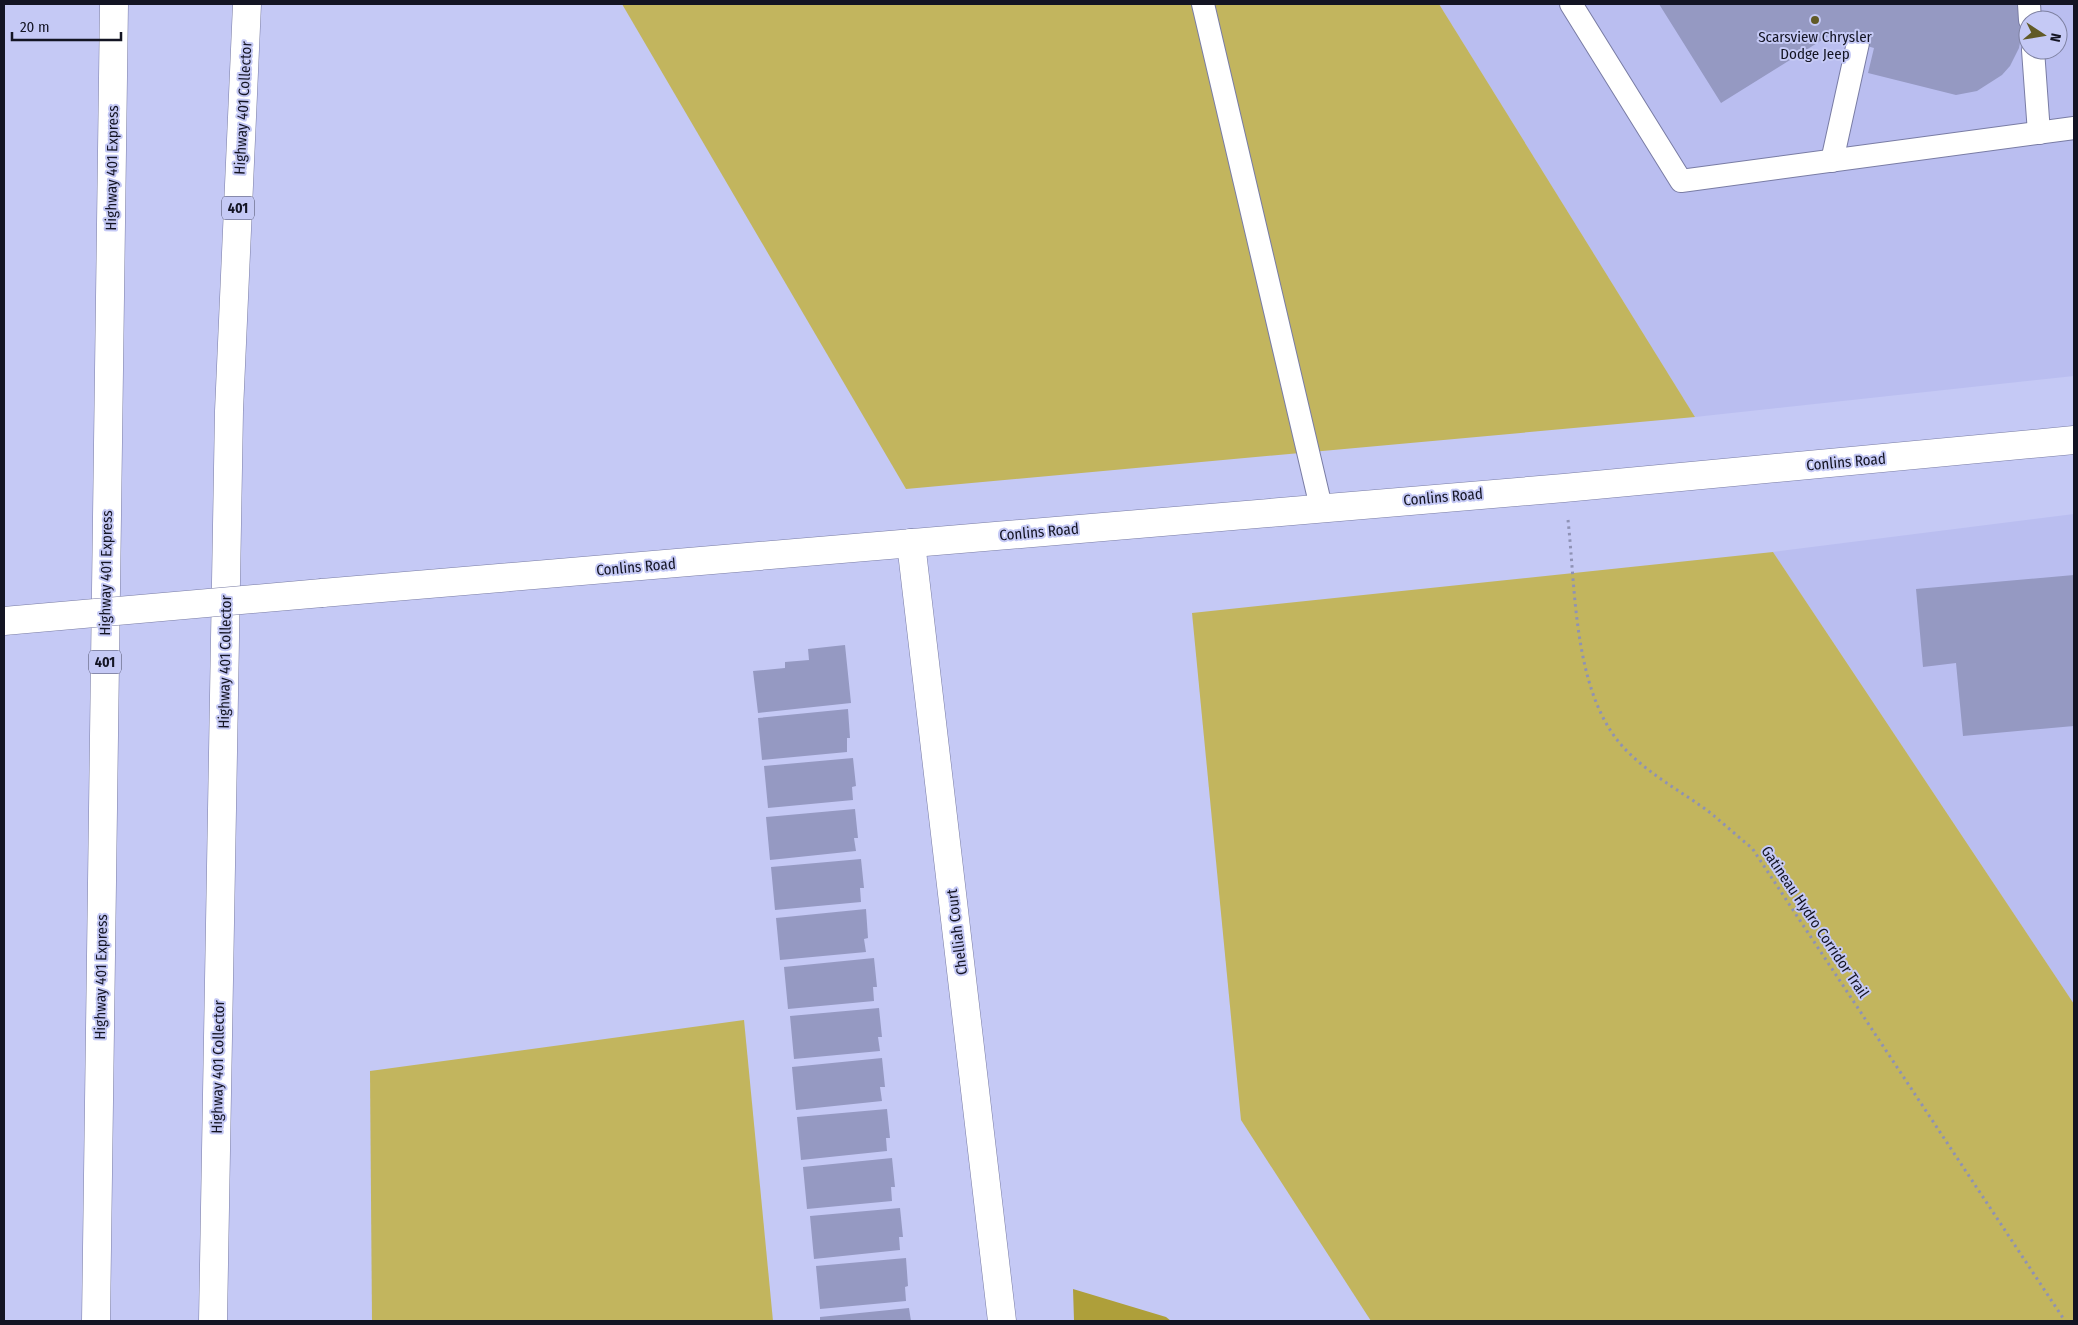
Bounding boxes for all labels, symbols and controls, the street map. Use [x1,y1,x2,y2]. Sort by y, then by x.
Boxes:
scale bar [12,10,121,42]
north arrow [2018,10,2068,60]
marker: Scarsview Chrysler Dodge Jeep [1809,14,1821,26]
text: 20 m [20,18,50,36]
place label: Scarsview Chrysler Dodge Jeep [1758,28,1873,63]
text: N [2046,32,2064,43]
street label: Highway 401 Collector [231,40,256,175]
street label: Highway 401 Express [102,105,122,231]
road number: 401 [222,197,254,220]
street label: Conlins Road [1805,450,1887,474]
street label: Conlins Road [1402,485,1484,509]
street label: Highway 401 Express [96,510,116,636]
street label: Conlins Road [998,520,1080,544]
street label: Conlins Road [595,555,677,579]
street label: Highway 401 Collector [215,594,235,729]
road number: 401 [89,650,121,674]
street label: Gatineau Hydro Corridor Trail [1757,843,1873,1001]
street label: Chelliah Court [943,888,971,976]
street label: Highway 401 Express [91,914,111,1040]
street label: Highway 401 Collector [208,999,228,1134]

